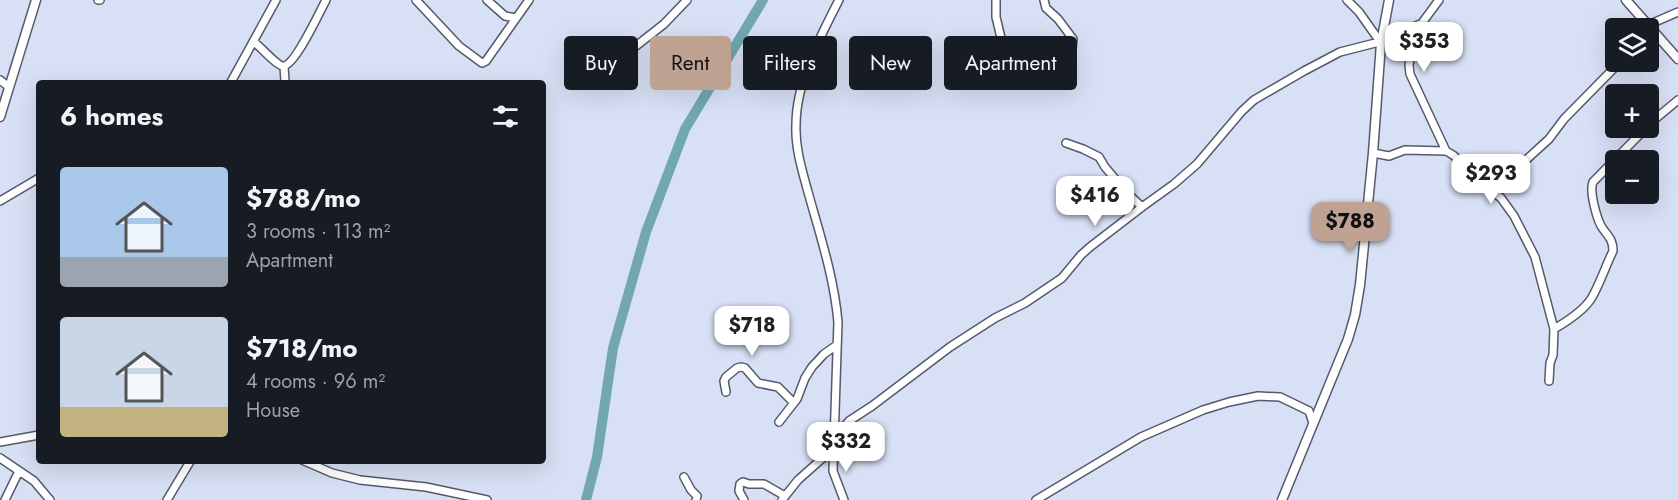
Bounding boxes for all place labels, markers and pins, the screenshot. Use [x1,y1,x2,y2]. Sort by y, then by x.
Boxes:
pin: $353 [1388,22,1460,73]
pin: $293 [1455,154,1527,205]
pin: $416 [1059,176,1131,227]
pin: $788 [1314,202,1386,253]
pin: $718 [716,306,788,357]
pin: $332 [810,422,882,473]

